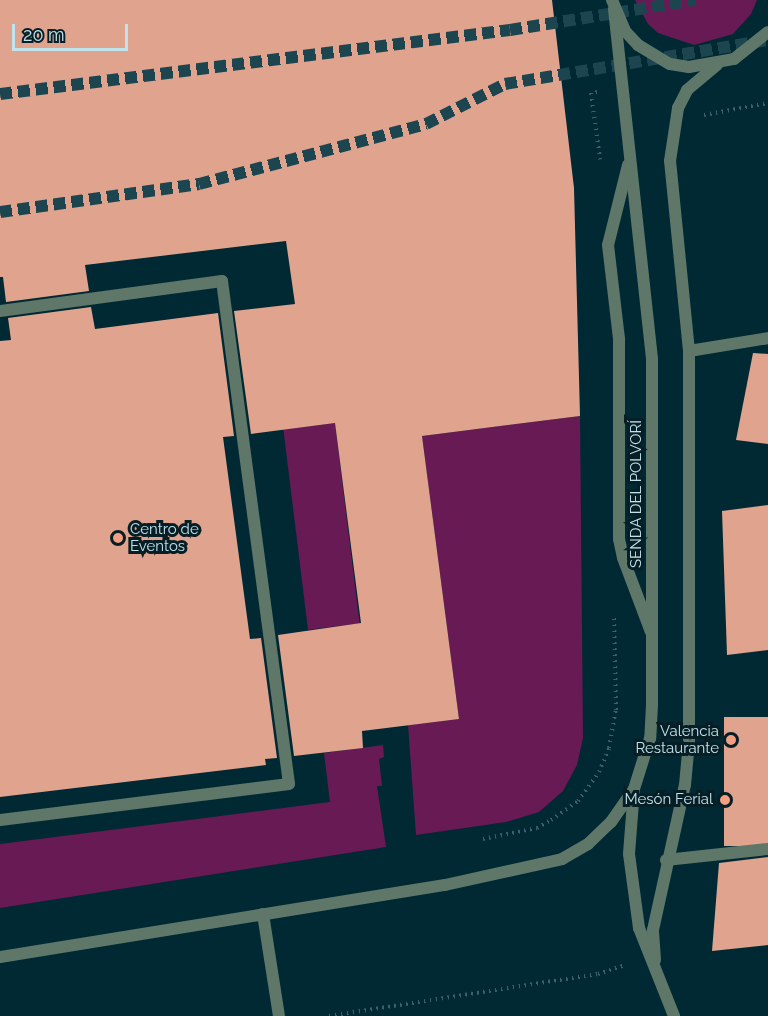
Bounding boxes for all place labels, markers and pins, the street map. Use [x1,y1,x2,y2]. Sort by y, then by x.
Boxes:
place label: Centro de Eventos [130,520,199,555]
marker: Centro de Eventos [111,531,125,545]
place label: Valencia Restaurante [636,722,719,757]
marker: Valencia Restaurante [724,733,738,747]
place label: Mesón Ferial [624,791,713,809]
marker: Mesón Ferial [718,793,732,807]

